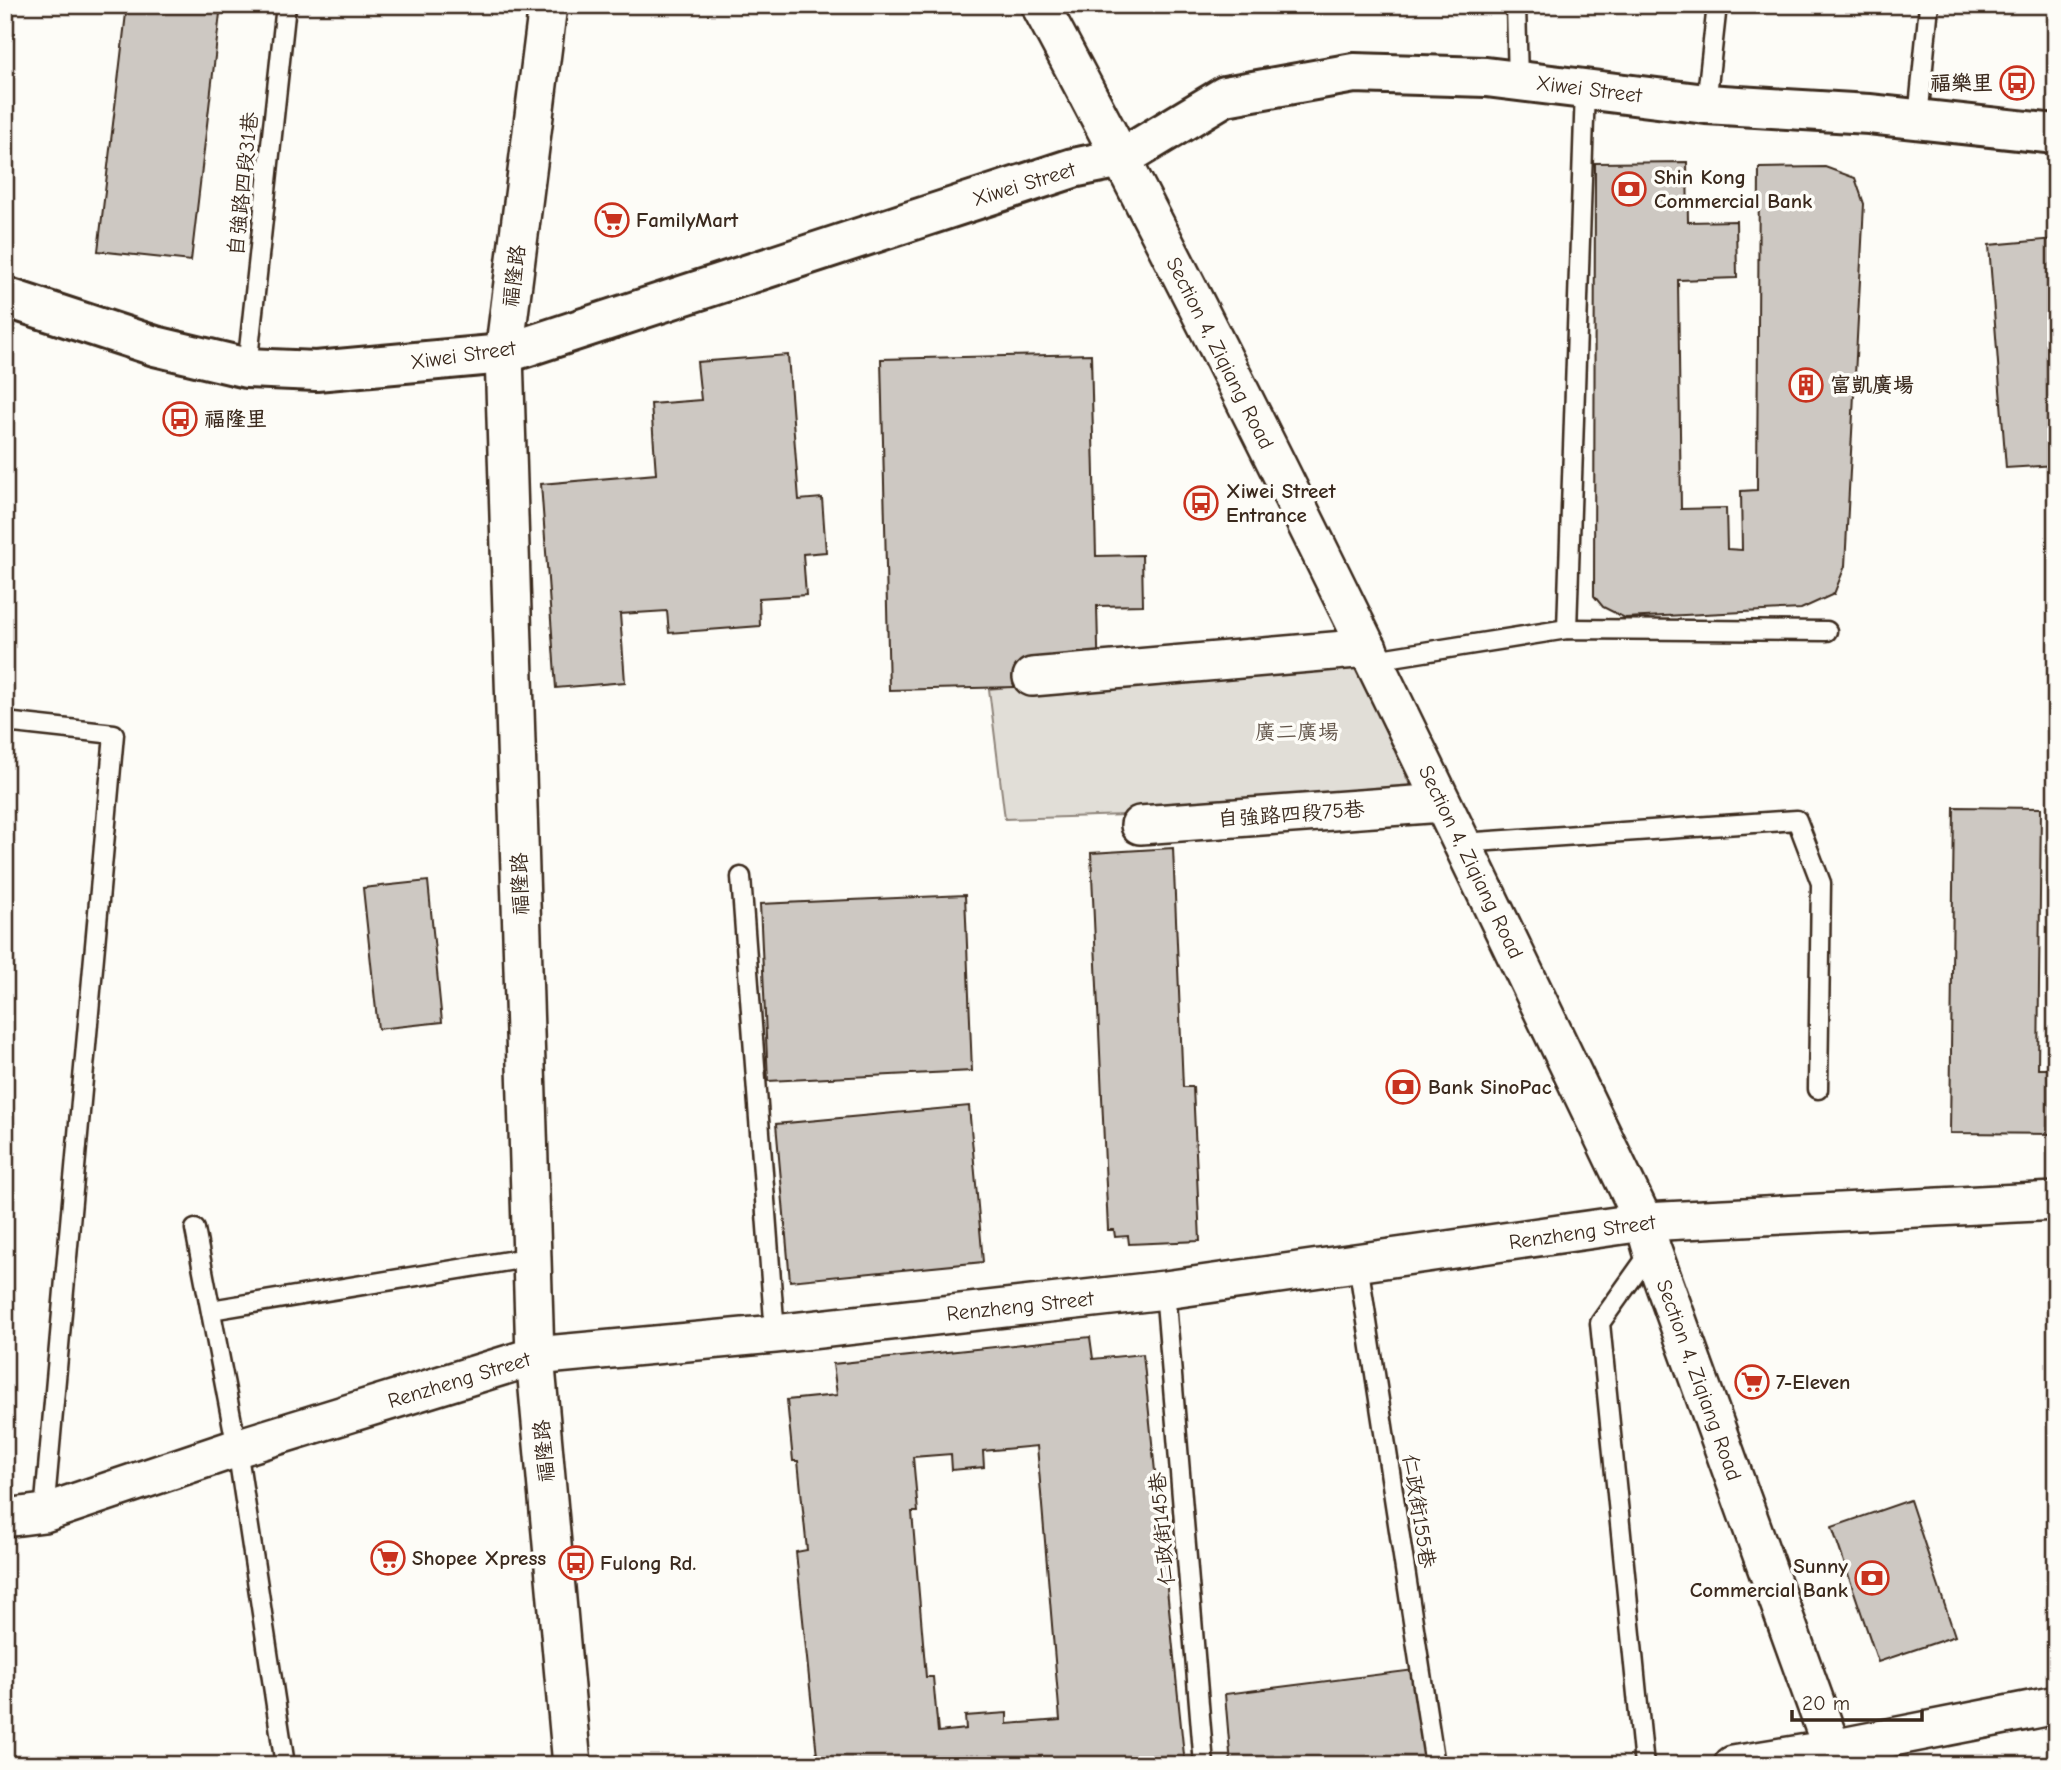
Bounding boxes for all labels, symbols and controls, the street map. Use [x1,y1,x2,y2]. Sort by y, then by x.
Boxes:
bus stop icon: 福樂里 [1998,64,2036,102]
street label: Xiwei Street [1535,71,1644,108]
place label: 福樂里 [1930,71,1993,95]
street label: 自強路四段31巷 [223,111,263,257]
street label: Xiwei Street [970,157,1079,211]
place label: Shin Kong Commercial Bank [1654,165,1813,213]
bank icon: Shin Kong Commercial Bank [1610,170,1648,208]
supermarket icon: FamilyMart [593,201,631,239]
place label: FamilyMart [636,208,739,232]
street label: 福隆路 [498,243,530,309]
street label: Section 4, Ziqiang Road [1161,253,1279,453]
street label: Xiwei Street [409,336,518,374]
building icon: 富凱廣場 [1787,366,1825,404]
place label: 富凱廣場 [1830,373,1914,397]
bus stop icon: 福隆里 [161,400,199,438]
place label: 福隆里 [204,407,267,431]
place label: Xiwei Street Entrance [1226,479,1337,527]
bus stop icon: Xiwei Street Entrance [1182,484,1220,522]
park label: 廣二廣場 [1255,720,1339,744]
street label: Section 4, Ziqiang Road [1414,761,1528,963]
street label: 自強路四段75巷 [1217,797,1365,831]
street label: 福隆路 [507,852,533,916]
bank icon: Bank SinoPac [1384,1068,1422,1106]
place label: Bank SinoPac [1428,1075,1552,1099]
street label: Renzheng Street [1507,1210,1658,1254]
street label: Section 4, Ziqiang Road [1651,1276,1747,1484]
street label: Renzheng Street [945,1286,1096,1326]
street label: Renzheng Street [385,1347,534,1413]
supermarket icon: 7-Eleven [1733,1363,1771,1401]
place label: 7-Eleven [1776,1370,1850,1394]
street label: 福隆路 [529,1419,559,1483]
street label: 仁政街155巷 [1398,1452,1440,1570]
street label: 仁政街145巷 [1145,1471,1179,1587]
supermarket icon: Shopee Xpress [369,1539,407,1577]
bus stop icon: Fulong Rd. [557,1544,595,1582]
place label: Shopee Xpress [412,1546,546,1570]
place label: Fulong Rd. [600,1551,696,1575]
place label: Sunny Commercial Bank [1690,1554,1849,1602]
bank icon: Sunny Commercial Bank [1853,1559,1891,1597]
scale bar [1792,1679,1921,1723]
text: 20 m [1802,1691,1850,1715]

